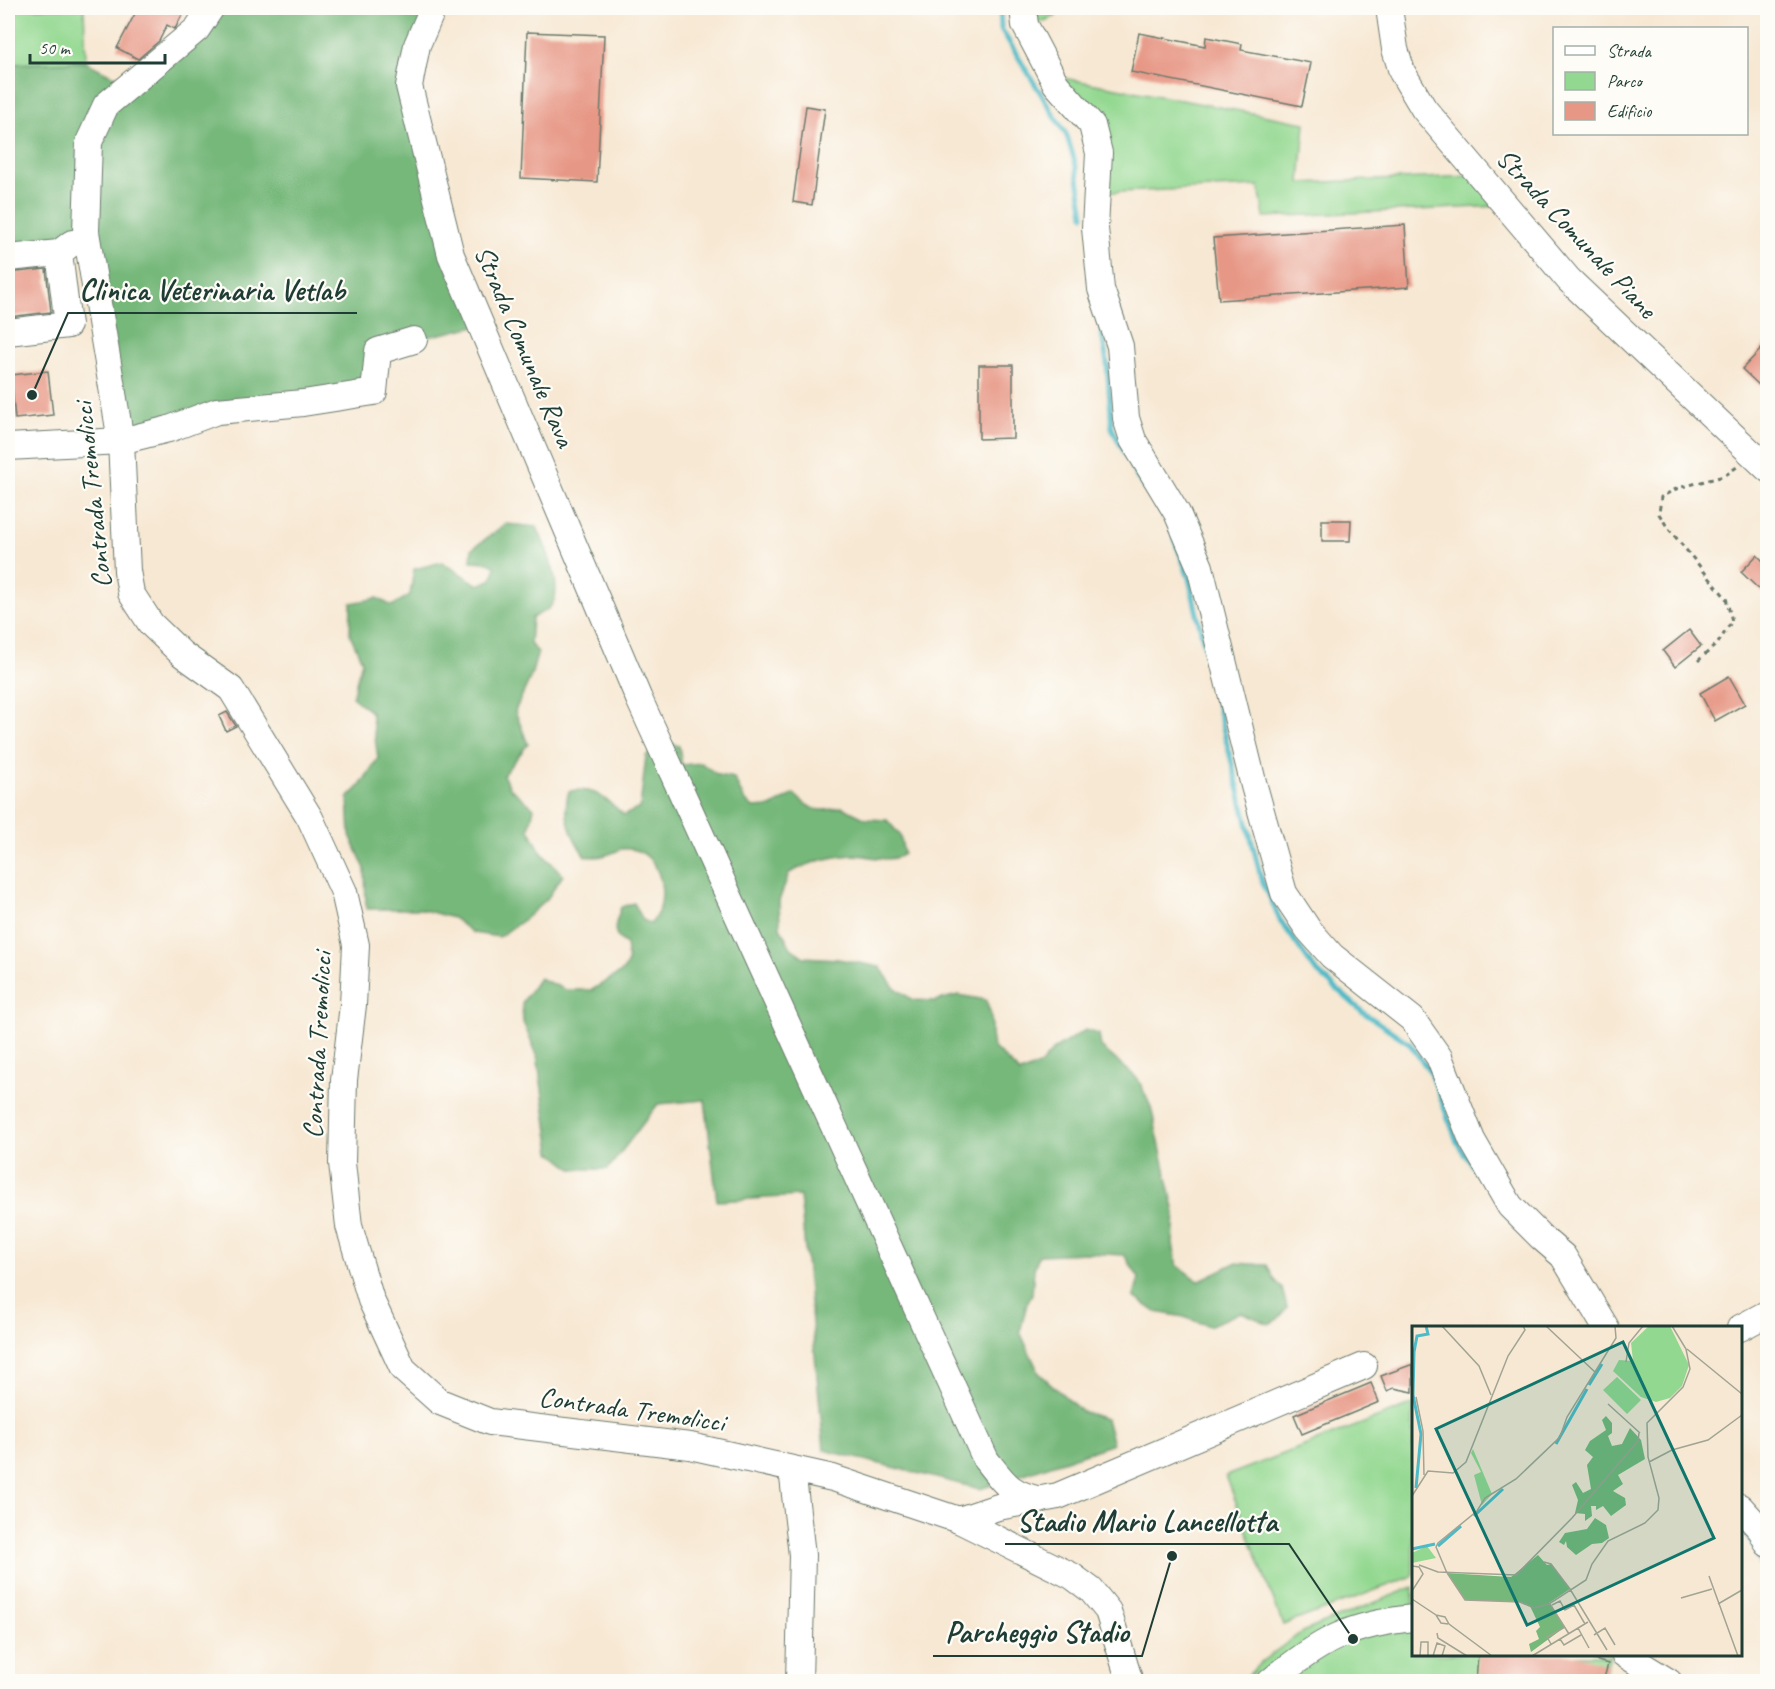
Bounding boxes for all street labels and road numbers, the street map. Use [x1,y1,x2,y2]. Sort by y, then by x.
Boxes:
street label: Strada Comunale Piane [1489,141,1666,327]
street label: Strada Comunale Rava [467,240,584,454]
street label: Contrada Tremolicci [64,396,119,590]
street label: Contrada Tremolicci [295,947,340,1139]
street label: Contrada Tremolicci [537,1379,731,1440]

